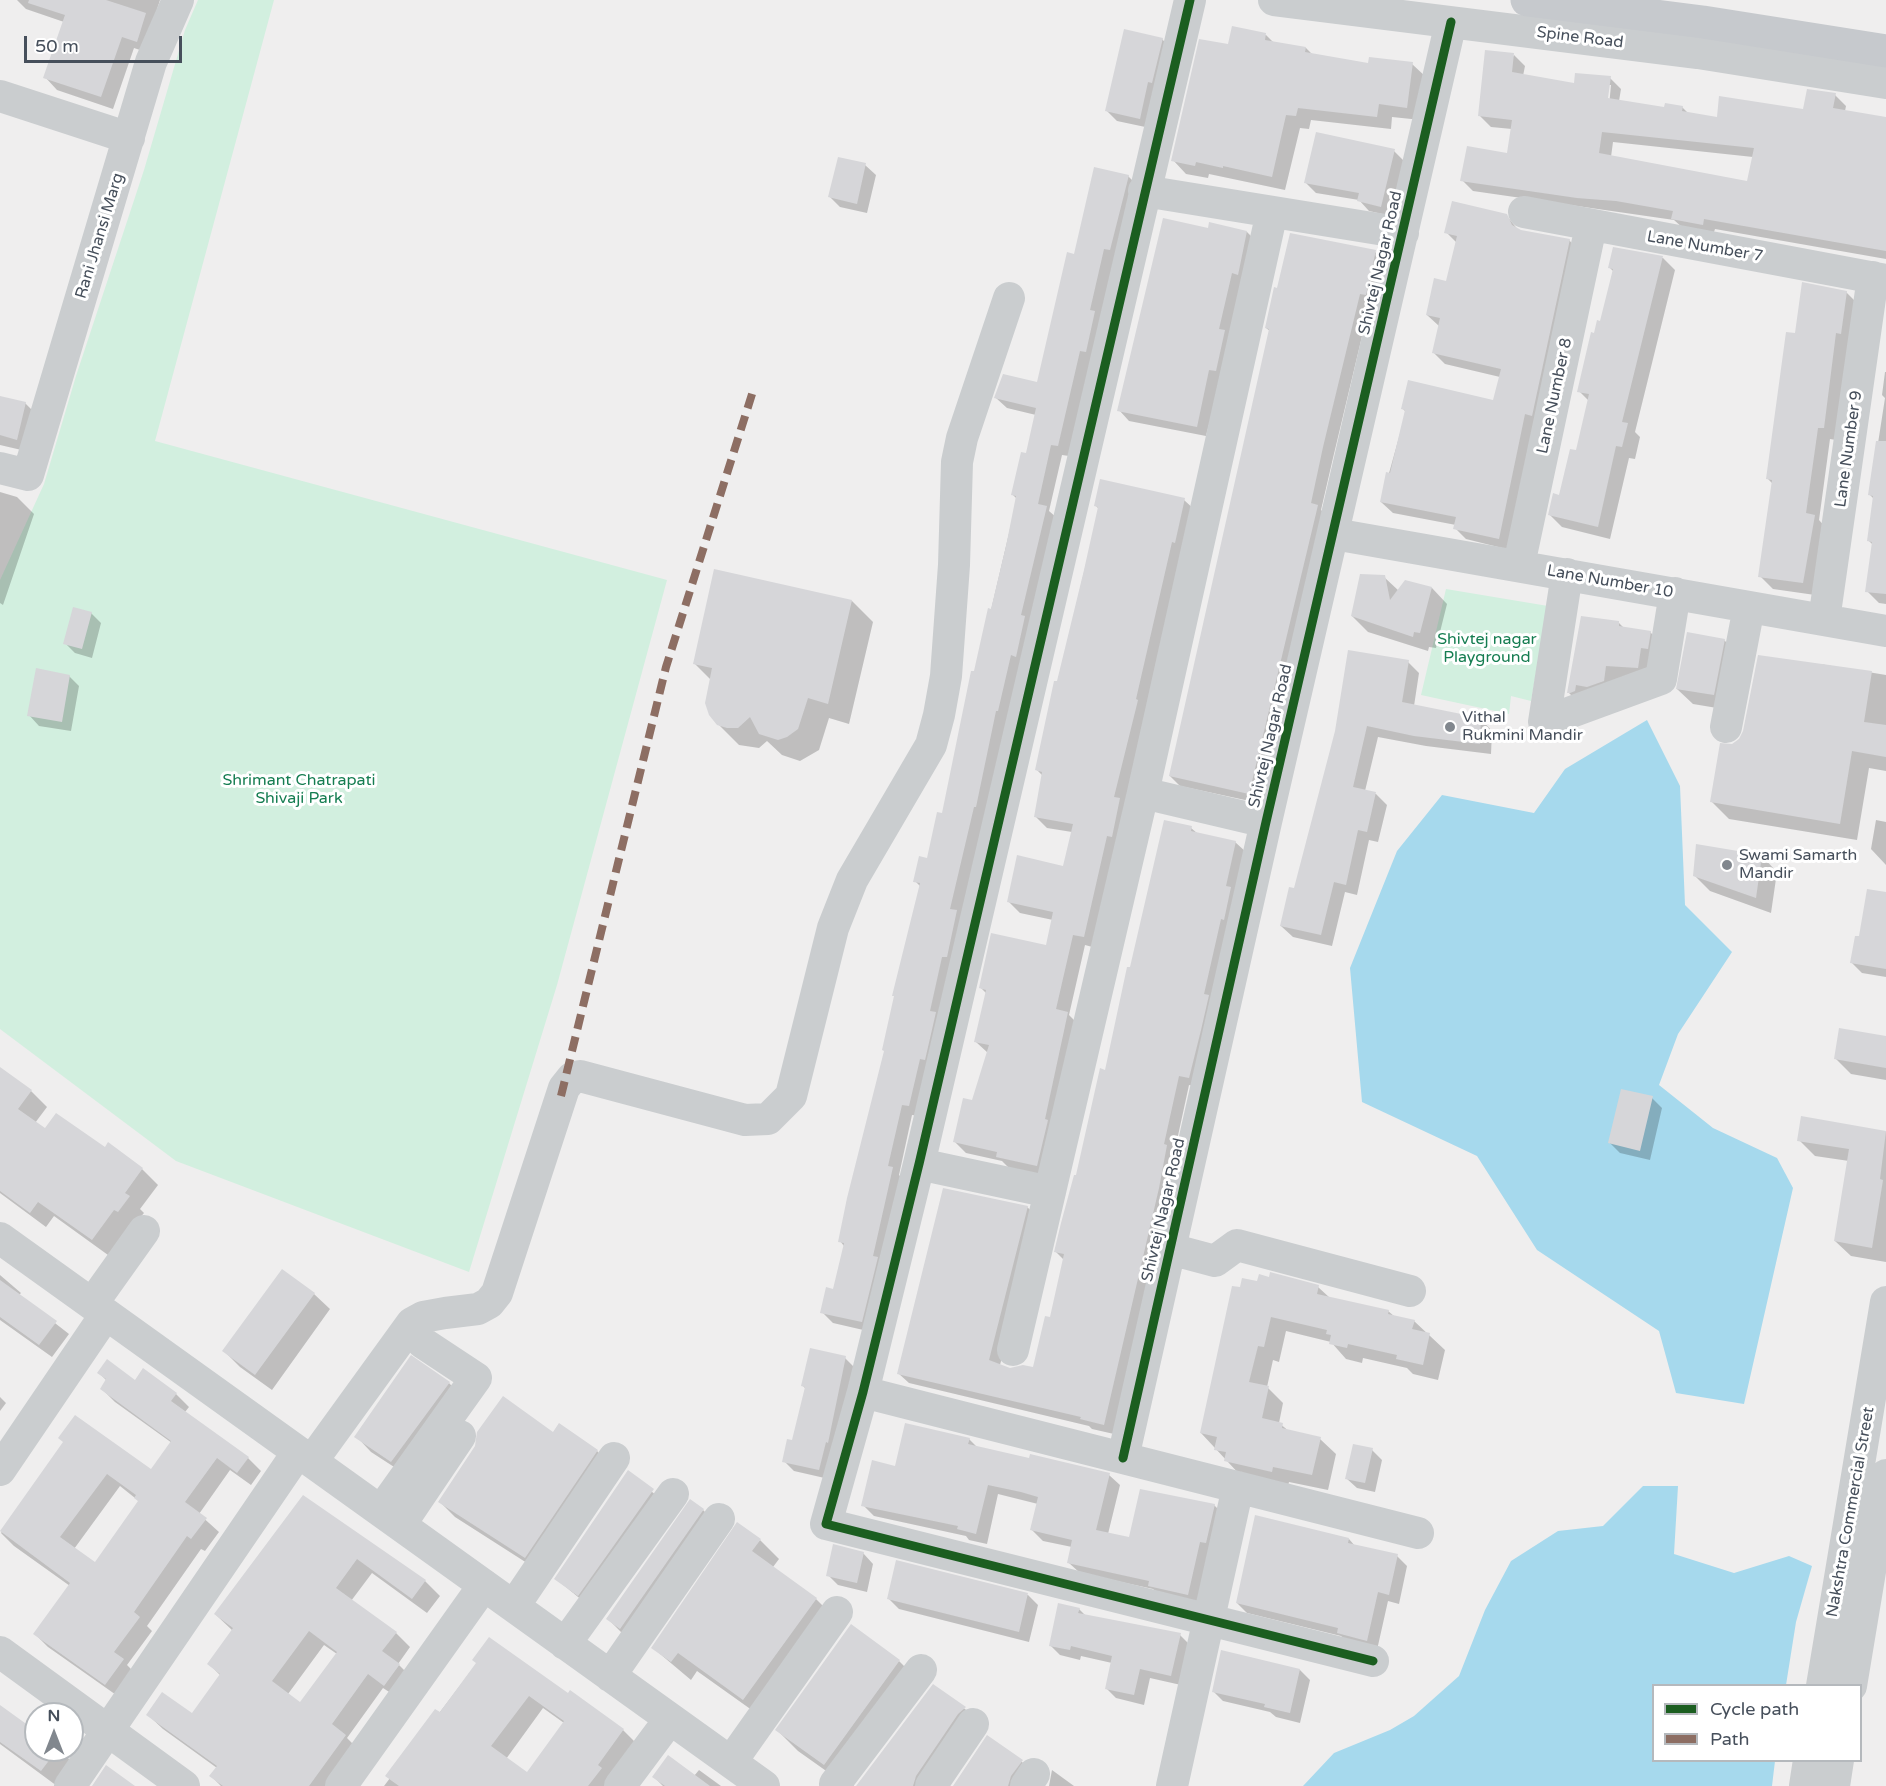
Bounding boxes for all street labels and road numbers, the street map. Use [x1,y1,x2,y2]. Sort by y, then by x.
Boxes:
street label: Spine Road [1536,23,1624,53]
street label: Rani Jhansi Marg [72,171,128,301]
street label: Shivtej Nagar Road [1355,189,1407,337]
street label: Lane Number 7 [1645,227,1765,267]
street label: Lane Number 8 [1533,336,1577,456]
street label: Lane Number 9 [1831,389,1867,509]
street label: Lane Number 10 [1545,561,1675,603]
street label: Shivtej Nagar Road [1245,662,1297,810]
street label: Shivtej Nagar Road [1138,1136,1190,1284]
street label: Nakshtra Commercial Street [1823,1405,1879,1619]

